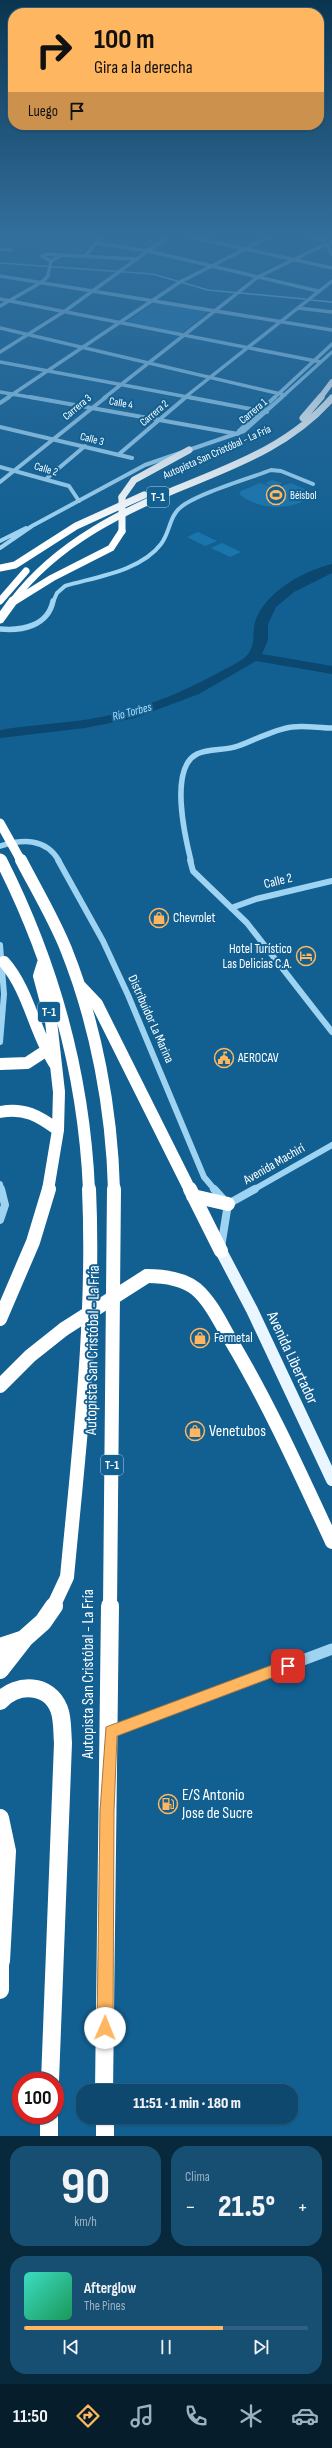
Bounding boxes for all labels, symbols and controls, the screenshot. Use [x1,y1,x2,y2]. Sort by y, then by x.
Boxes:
text: 100 m [94,23,155,56]
icon: right [28,24,80,76]
text: Gira a la derecha [94,57,193,78]
icon: arrive [66,100,88,122]
text: Luego [28,102,58,121]
street label: Carrera 3 [60,391,94,423]
street label: Calle 4 [108,394,134,412]
street label: Carrera 1 [236,395,270,427]
street label: Carrera 2 [137,397,171,429]
street label: Autopista San Cristóbal - La Fría [160,422,273,482]
street label: Calle 3 [79,430,106,448]
street label: Calle 2 [33,459,60,479]
sports icon: Béisbol [265,484,287,506]
road number: T-1 [147,487,169,507]
place label: Béisbol [290,489,317,502]
water label: Río Torbes [111,699,154,724]
street label: Calle 2 [262,870,294,892]
shop icon: Chevrolet [148,907,170,929]
place label: Chevrolet [173,910,216,926]
place label: Hotel Turístico Las Delicias C.A. [222,941,292,972]
hotel icon: Hotel Turístico Las Delicias C.A. [295,945,317,967]
street label: Distribuidor La Marina [124,972,178,1066]
road number: T-1 [38,1002,60,1022]
public building icon: AEROCAV [213,1047,235,1069]
place label: AEROCAV [237,1050,279,1066]
street label: Avenida Machirí [240,1140,308,1188]
street label: Autopista San Cristóbal - La Fría [82,1265,104,1436]
street label: Avenida Libertador [262,1308,322,1408]
shop icon: Fermetal [189,1327,211,1349]
place label: Fermetal [214,1330,253,1346]
shop icon: Venetubos [184,1420,206,1442]
place label: Venetubos [209,1422,266,1441]
road number: T-1 [101,1455,123,1475]
street label: Autopista San Cristóbal - La Fría [79,1589,98,1760]
pin [271,1649,305,1683]
icon: arrive [277,1655,299,1677]
place label: E/S Antonio Jose de Sucre [181,1786,253,1823]
fuel station icon: E/S Antonio Jose de Sucre [157,1793,179,1815]
position arrow [84,2007,126,2049]
speed limit sign: 100 [12,2072,64,2124]
text: 11:51 · 1 min · 180 m [133,2094,241,2113]
text: 90 [61,2156,110,2219]
text: Clima [185,2169,210,2185]
text: 21.5° [218,2189,275,2225]
text: − [185,2194,196,2221]
text: + [297,2194,308,2221]
text: km/h [74,2214,97,2230]
text: Afterglow [84,2279,136,2298]
text: The Pines [84,2298,125,2314]
icon: previous [60,2336,82,2358]
icon: pause [155,2336,177,2358]
icon: next [250,2336,272,2358]
icon: directions [74,2402,102,2430]
icon: music [128,2402,156,2430]
icon: phone [182,2402,210,2430]
icon: climate [237,2402,265,2430]
icon: car [291,2402,319,2430]
text: 11:50 [13,2406,48,2427]

